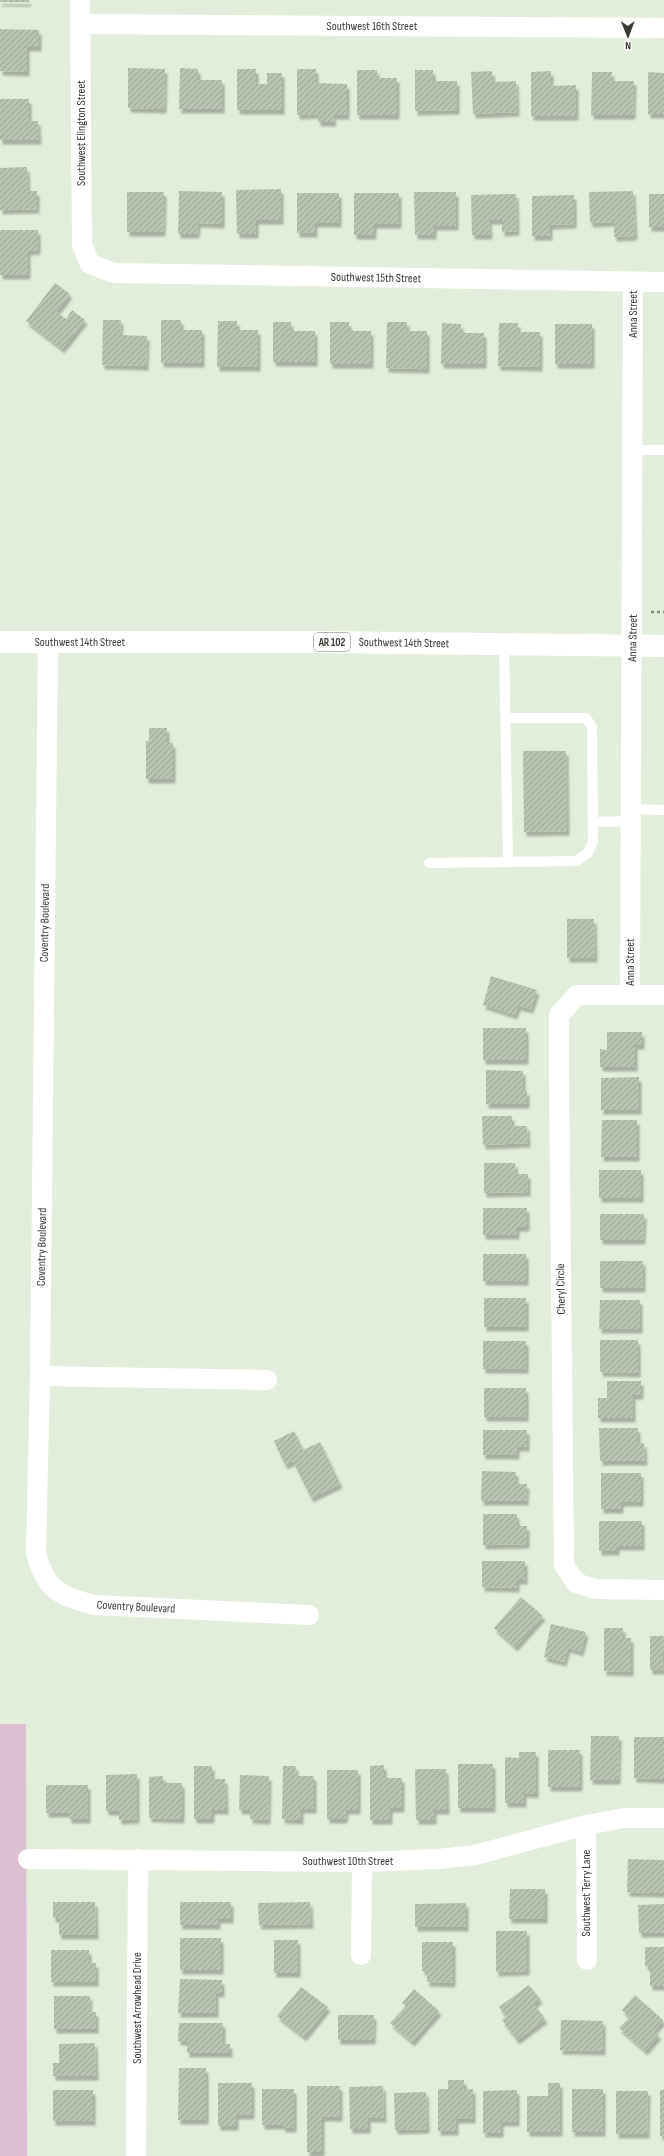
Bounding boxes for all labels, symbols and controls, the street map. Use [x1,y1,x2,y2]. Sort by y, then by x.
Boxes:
north arrow [608,16,648,56]
street label: Southwest 16th Street [327,19,418,34]
text: N [625,39,631,52]
street label: Southwest Elington Street [74,80,89,186]
street label: Southwest 15th Street [331,270,422,286]
street label: Anna Street [626,290,641,339]
street label: Anna Street [625,614,641,663]
road number: AR 102 [314,633,350,651]
street label: Southwest 14th Street [35,635,126,650]
street label: Southwest 14th Street [359,635,450,651]
street label: Coventry Boulevard [37,884,53,962]
street label: Anna Street [623,938,638,987]
street label: Coventry Boulevard [34,1208,50,1286]
street label: Cheryl Circle [553,1263,569,1315]
street label: Coventry Boulevard [96,1597,176,1617]
street label: Southwest Terry Lane [579,1849,594,1936]
street label: Southwest 10th Street [303,1854,394,1869]
street label: Southwest Arrowhead Drive [130,1952,145,2064]

